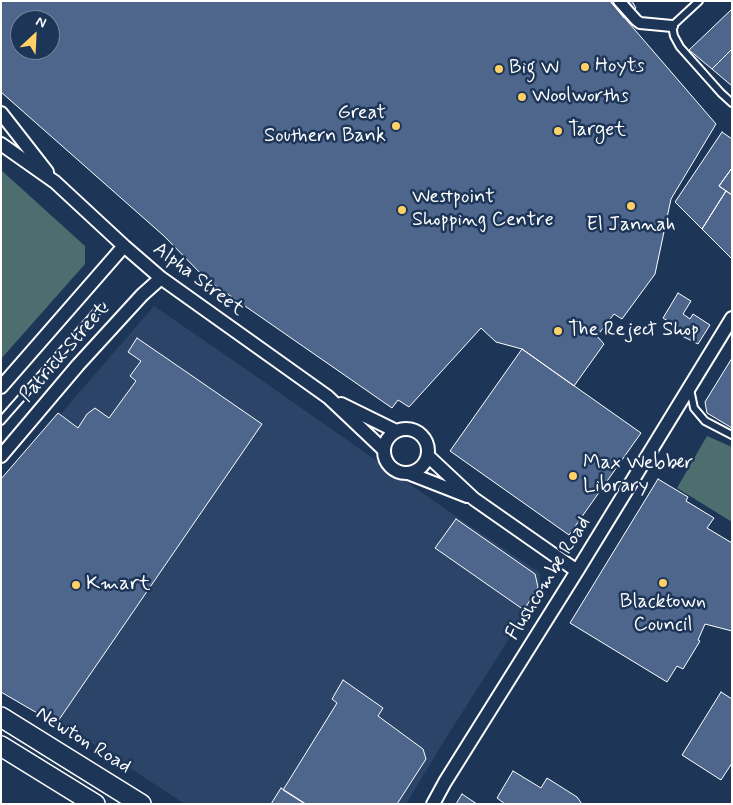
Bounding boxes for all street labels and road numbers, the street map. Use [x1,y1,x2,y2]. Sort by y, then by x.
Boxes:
street label: Alpha Street [148,238,248,322]
street label: Patrick Street [15,298,115,408]
street label: Flushcombe Road [501,513,597,645]
street label: Newton Road [31,702,135,780]

